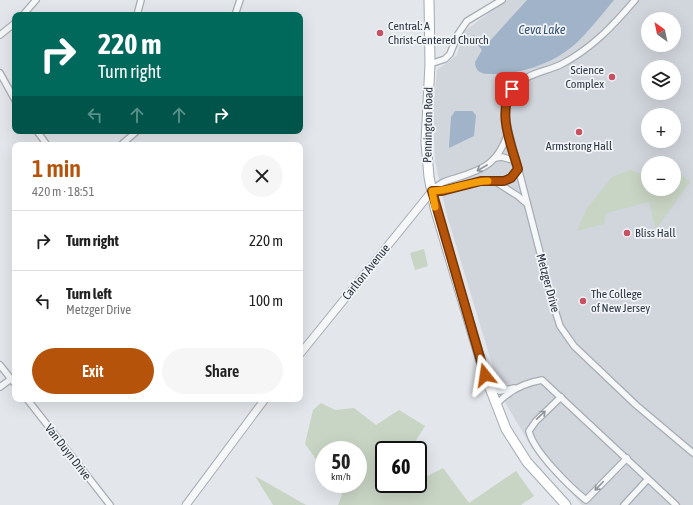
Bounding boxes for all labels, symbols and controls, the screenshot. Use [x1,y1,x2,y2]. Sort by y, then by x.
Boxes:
north arrow [641,12,681,52]
map controls [641,12,681,196]
place label: Central: A Christ-Centered Church [388,19,489,47]
water label: Ceva Lake [518,22,566,37]
icon: right [32,28,84,80]
text: 220 m [98,28,161,60]
marker: Central: A Christ-Centered Church [375,28,385,38]
button: layers [641,60,681,100]
text: Turn right [98,61,161,82]
place label: Science Complex [565,63,604,91]
pin [495,72,529,106]
marker: Science Complex [607,72,617,82]
icon: arrive [501,78,523,100]
street label: Pennington Road [420,87,436,163]
icon: left [84,104,106,126]
icon: ahead [126,104,148,126]
icon: ahead [168,104,190,126]
icon: right [210,104,232,126]
button: + [641,108,681,148]
marker: Armstrong Hall [574,127,584,137]
place label: Armstrong Hall [546,139,613,153]
text: 1 min [32,155,81,182]
button: close [241,155,283,197]
button: − [641,156,681,196]
one-way arrow [476,165,488,173]
text: 420 m · 18:51 [32,184,95,199]
place label: Bliss Hall [635,226,676,240]
marker: Bliss Hall [622,228,632,238]
icon: right [32,230,54,252]
text: Turn right [66,232,119,249]
text: 220 m [249,232,283,249]
street label: Carlton Avenue [339,241,393,303]
street label: Metzger Drive [533,252,563,314]
text: Turn left [66,285,112,302]
place label: The College of New Jersey [591,287,650,315]
icon: left [32,290,54,312]
text: 100 m [249,292,283,309]
marker: The College of New Jersey [578,296,588,306]
text: Metzger Drive [66,302,131,317]
button: Exit [32,348,154,394]
button: Share [162,348,283,394]
position arrow [464,354,506,396]
one-way arrow [536,411,546,420]
street label: Van Duyn Drive [42,421,94,483]
speed limit sign: 60 [375,441,427,493]
text: 50 [332,450,350,473]
text: km/h [331,471,351,482]
one-way arrow [595,481,604,491]

